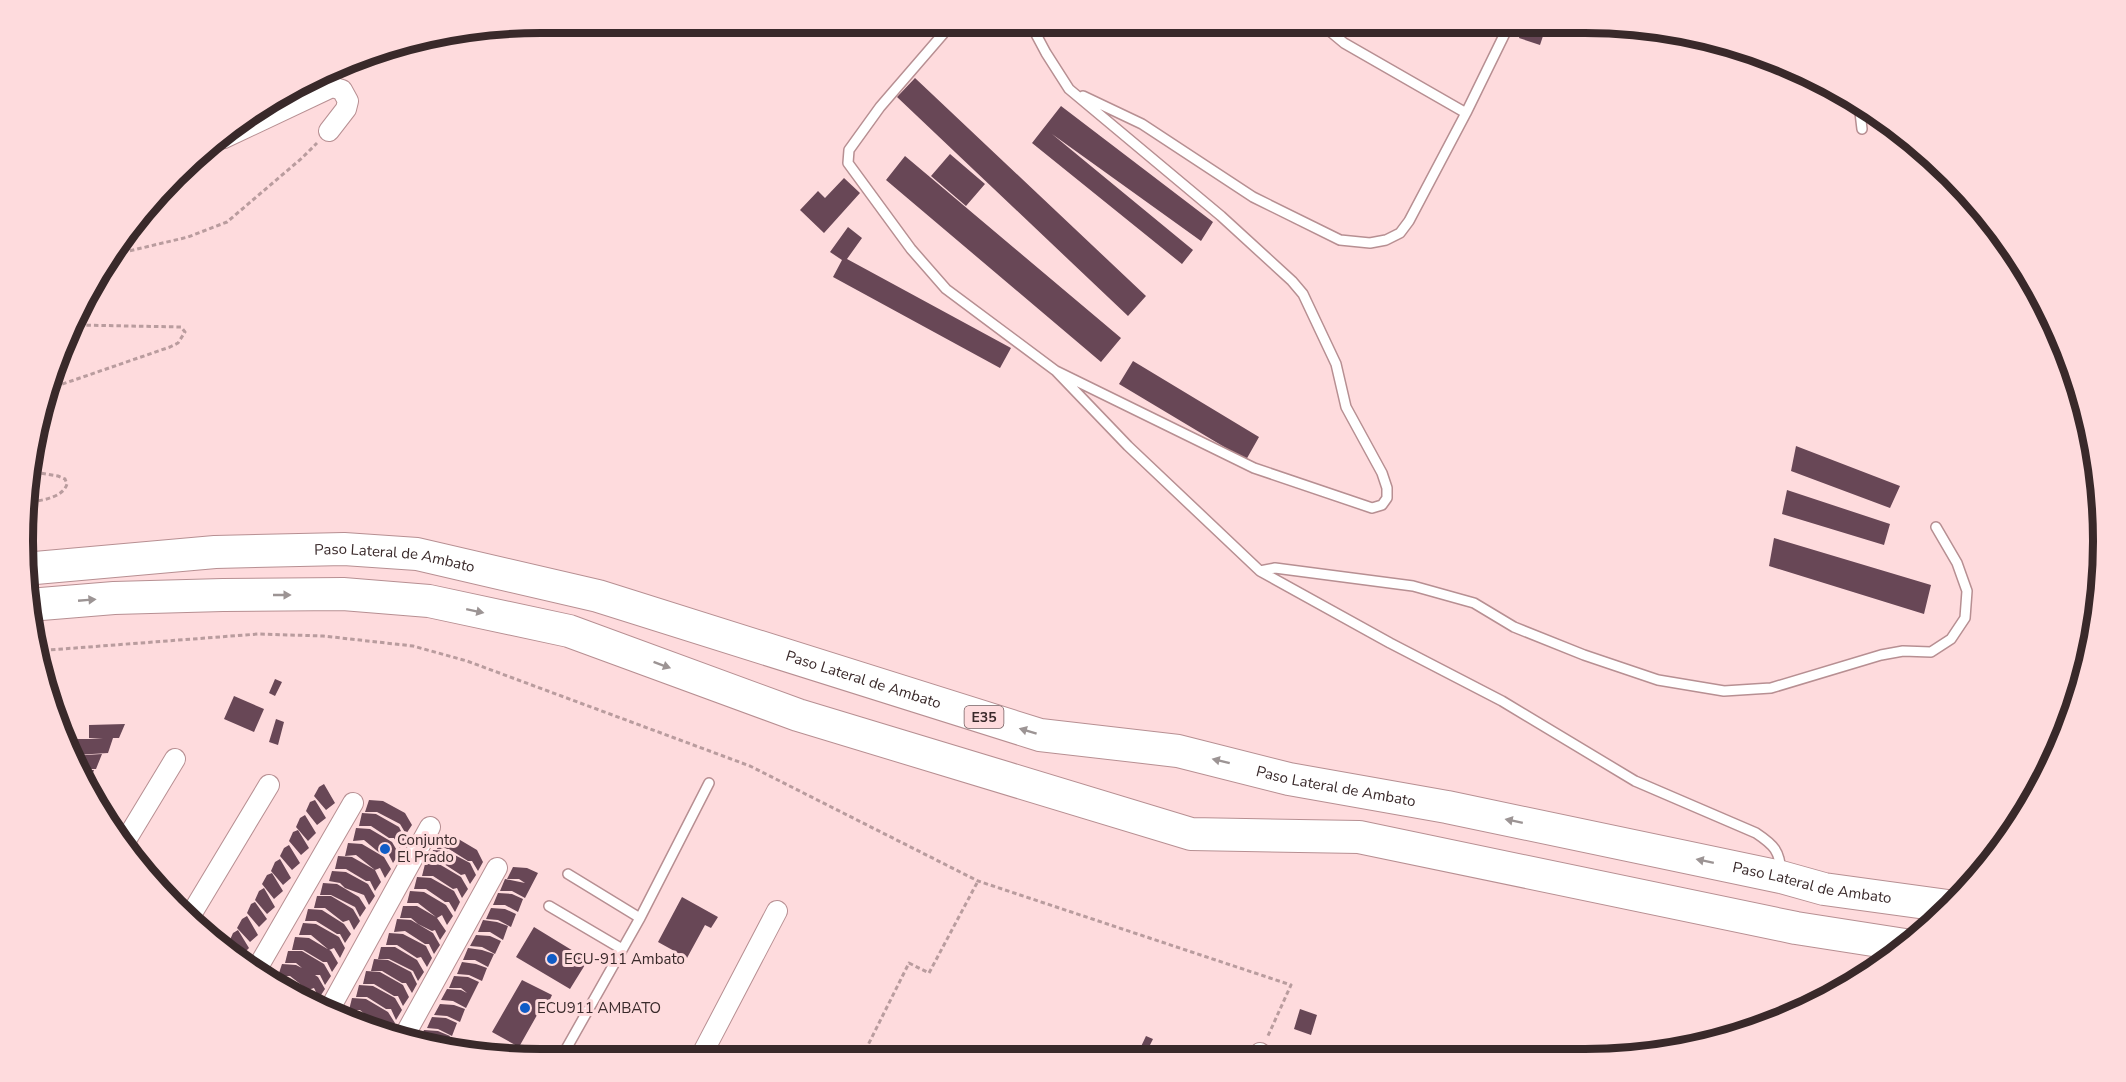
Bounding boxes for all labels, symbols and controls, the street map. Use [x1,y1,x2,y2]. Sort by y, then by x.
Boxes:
street label: Paso Lateral de Ambato [314,539,477,577]
one-way arrow [272,590,291,600]
one-way arrow [77,595,96,605]
one-way arrow [466,607,485,616]
street label: Paso Lateral de Ambato [783,646,944,713]
one-way arrow [653,661,671,671]
road number: E35 [964,706,1004,728]
one-way arrow [1019,726,1037,735]
one-way arrow [1211,756,1230,766]
street label: Paso Lateral de Ambato [1254,761,1417,811]
one-way arrow [1505,816,1524,825]
place label: Conjunto El Prado [397,830,457,867]
marker: Conjunto El Prado [378,842,392,856]
one-way arrow [1696,856,1715,866]
street label: Paso Lateral de Ambato [1731,857,1893,908]
place label: ECU-911 Ambato [564,949,685,969]
marker: ECU-911 Ambato [545,952,559,966]
place label: ECU911 AMBATO [537,998,661,1018]
marker: ECU911 AMBATO [518,1001,532,1015]

